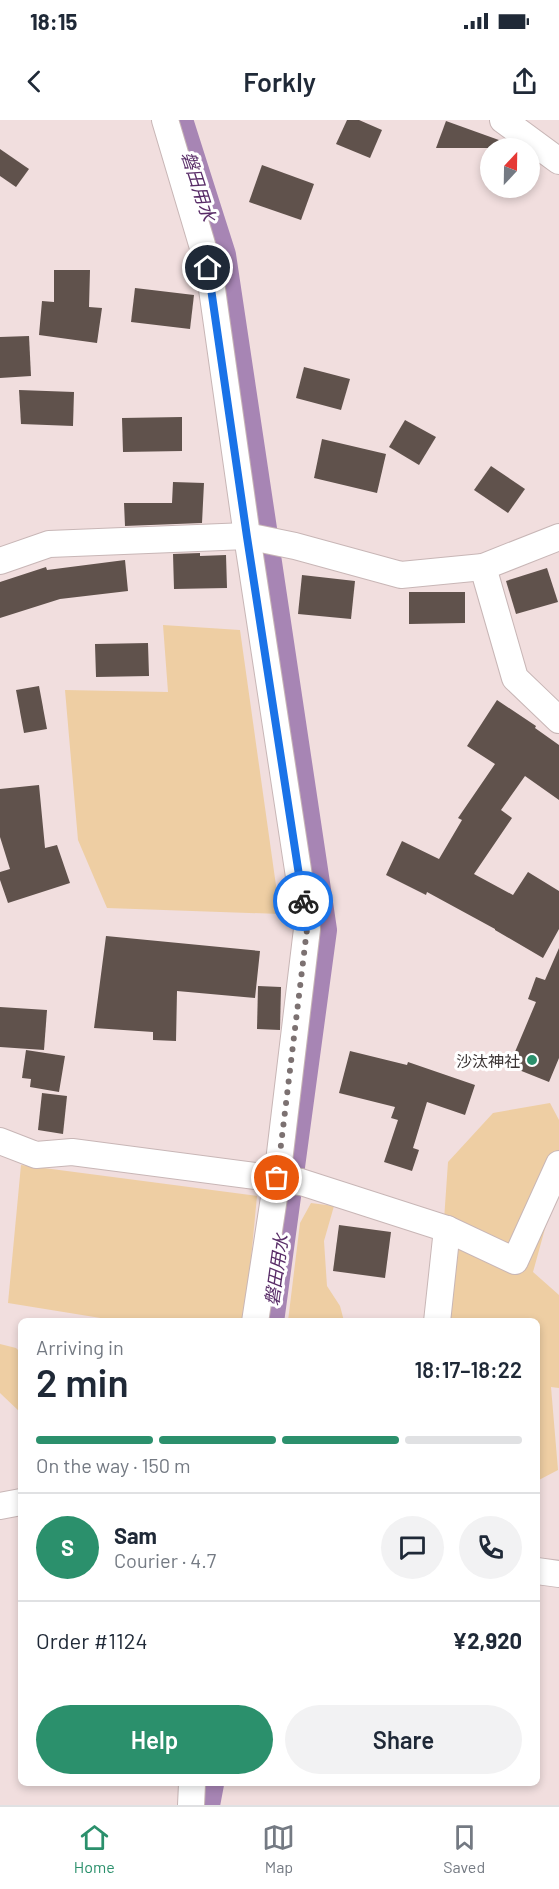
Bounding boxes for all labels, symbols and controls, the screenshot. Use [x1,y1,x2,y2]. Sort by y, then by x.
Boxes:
text: 18:15 [30,8,77,34]
icon: back [18,65,51,98]
text: Forkly [243,65,316,97]
icon: share [508,65,541,98]
north arrow [480,138,540,198]
map controls [480,138,540,198]
water label: 磐田用水 [177,148,221,226]
pin [182,242,233,293]
icon: home [191,251,224,284]
courier [273,871,333,931]
icon: bike [287,885,320,918]
place label: 沙汰神社 [456,1051,520,1070]
marker: 沙汰神社 [525,1053,539,1067]
pin [251,1152,302,1203]
icon: bag [260,1161,293,1194]
water label: 磐田用水 [260,1231,292,1307]
text: Arriving in [36,1335,124,1359]
text: 18:17–18:22 [414,1356,522,1382]
text: 2 min [36,1358,129,1405]
text: On the way · 150 m [36,1453,191,1477]
button: chat [381,1516,444,1579]
button: phone [459,1516,522,1579]
text: Sam [114,1522,157,1548]
text: S [61,1534,74,1560]
text: Courier · 4.7 [114,1548,216,1572]
text: Order #1124 [36,1627,148,1653]
text: ¥2,920 [452,1627,522,1653]
button: Help [36,1705,273,1774]
button: Share [285,1705,522,1774]
tab: Home [74,1821,115,1876]
tab: Map [262,1821,295,1876]
tab: Saved [443,1821,485,1876]

